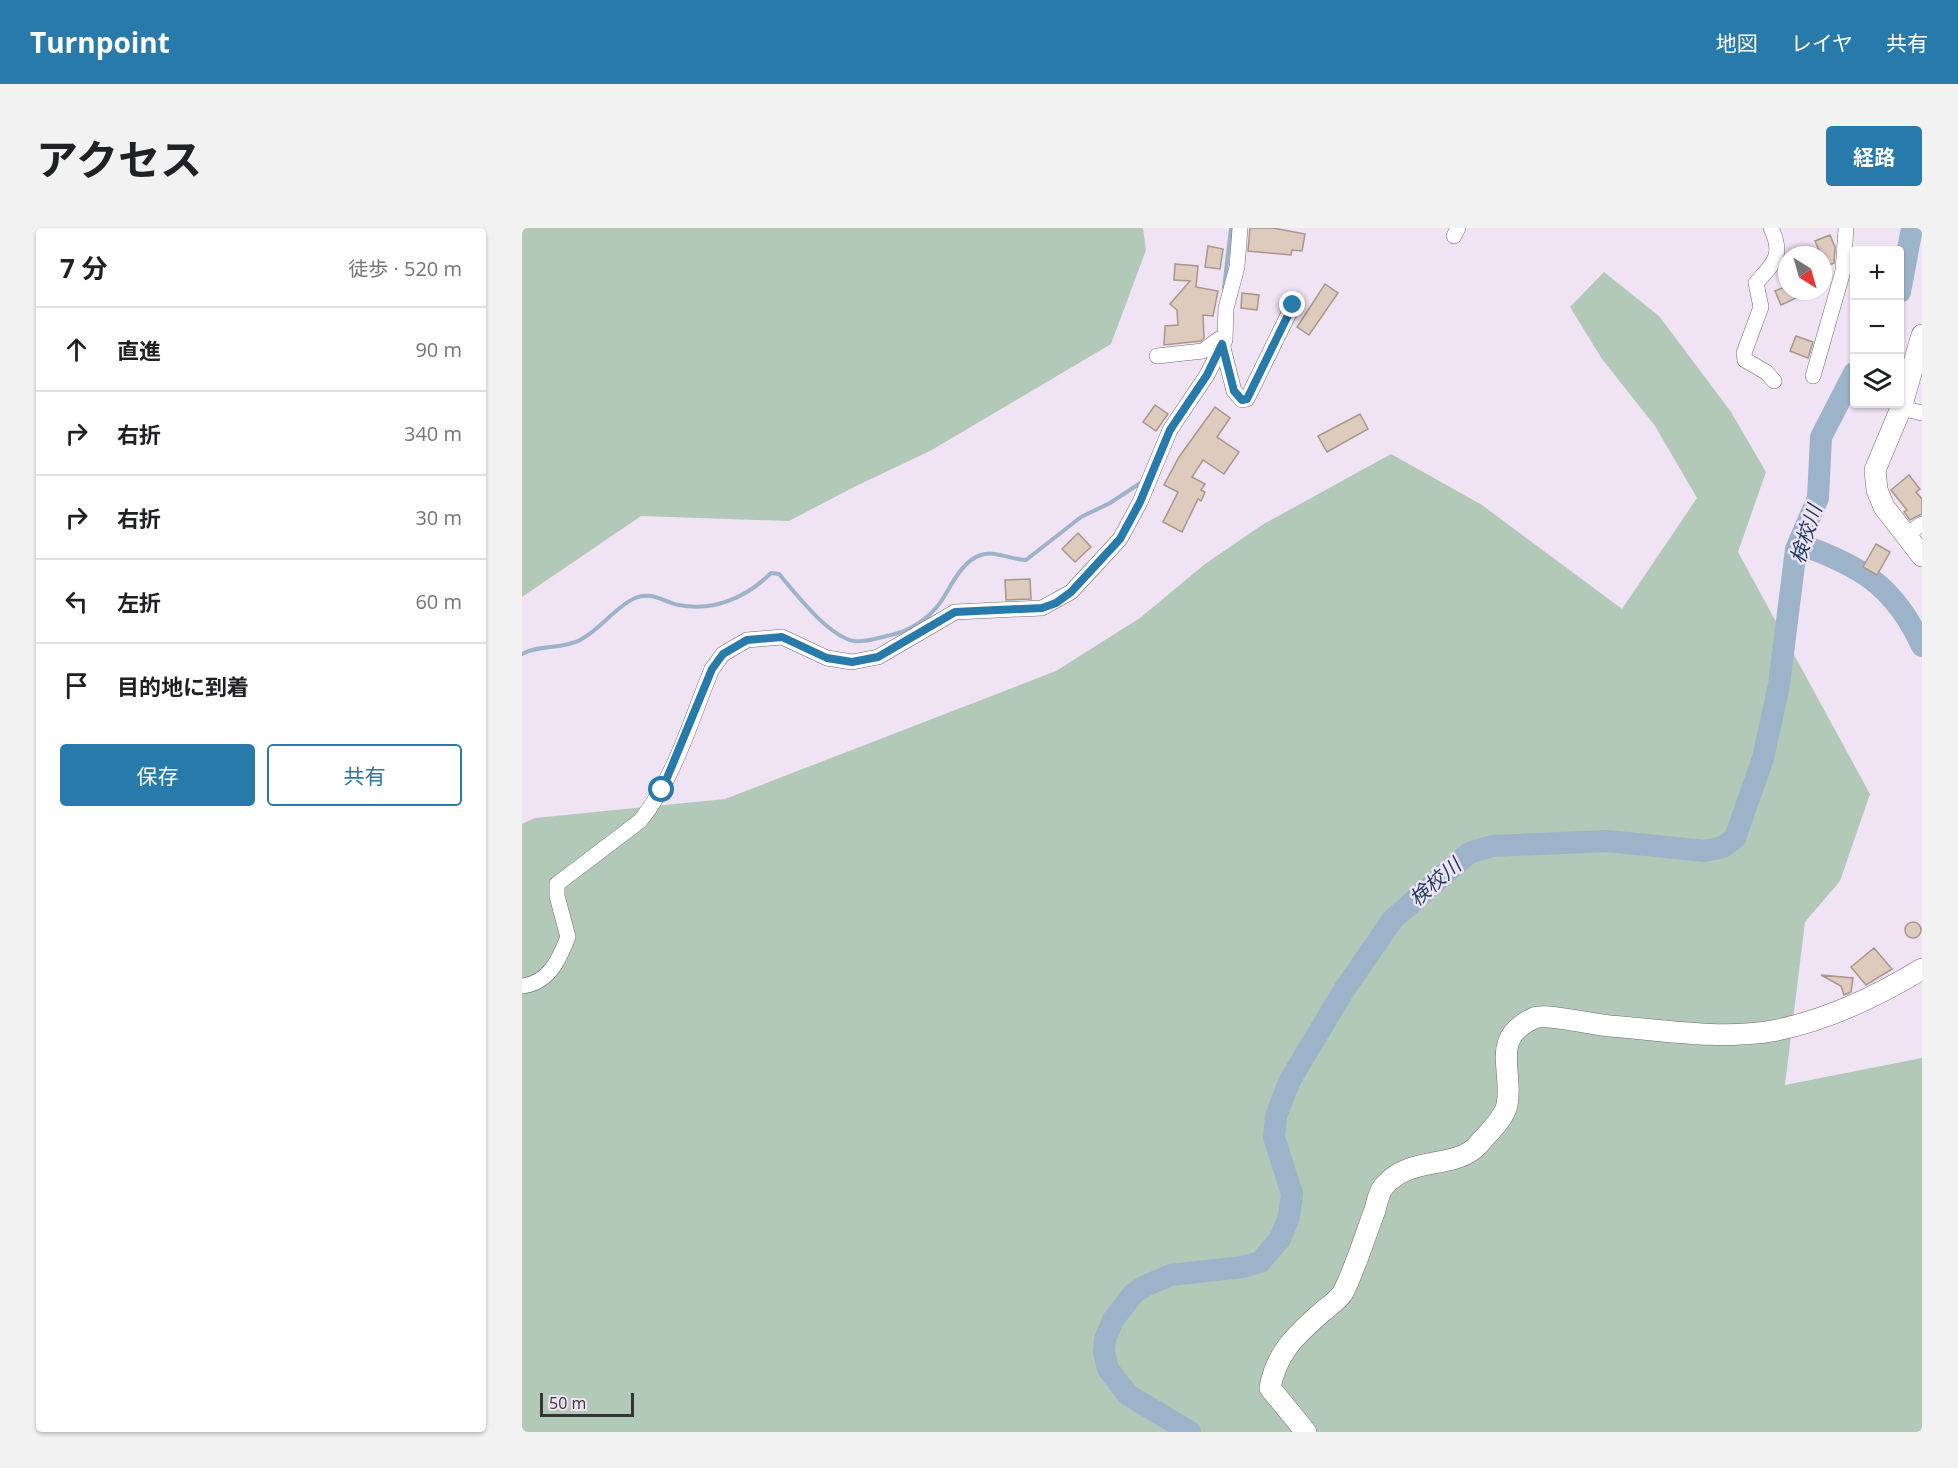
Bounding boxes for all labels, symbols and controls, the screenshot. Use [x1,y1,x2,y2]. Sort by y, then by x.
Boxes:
text: Turnpoint [30,23,170,61]
text: 地図 [1716,29,1758,57]
text: レイヤ [1791,29,1853,57]
text: 共有 [1886,29,1928,57]
button: 経路 [1826,126,1922,186]
text: アクセス [36,130,202,187]
north arrow [1778,246,1832,300]
map controls [1850,246,1904,408]
button: + [1850,246,1904,300]
text: 7 分 [60,250,108,286]
text: 徒歩 · 520 m [348,255,462,282]
route end [1279,291,1305,317]
button: − [1850,300,1904,354]
icon: ahead [60,333,93,366]
text: 直進 [117,335,161,365]
text: 90 m [415,336,462,363]
button: layers [1850,354,1904,408]
icon: right [60,417,93,450]
text: 右折 [117,419,161,449]
text: 340 m [404,420,462,447]
water label: 検校川 [1783,499,1828,567]
icon: right [60,501,93,534]
text: 右折 [117,503,161,533]
text: 30 m [415,504,462,531]
icon: left [60,585,93,618]
text: 左折 [117,587,161,617]
text: 60 m [415,588,462,615]
icon: arrive [60,669,93,702]
text: 目的地に到着 [117,671,249,701]
button: 保存 [60,744,255,806]
button: 共有 [267,744,462,806]
route start [648,776,674,802]
water label: 検校川 [1403,850,1468,911]
scale bar [540,1390,634,1418]
text: 50 m [549,1392,586,1414]

